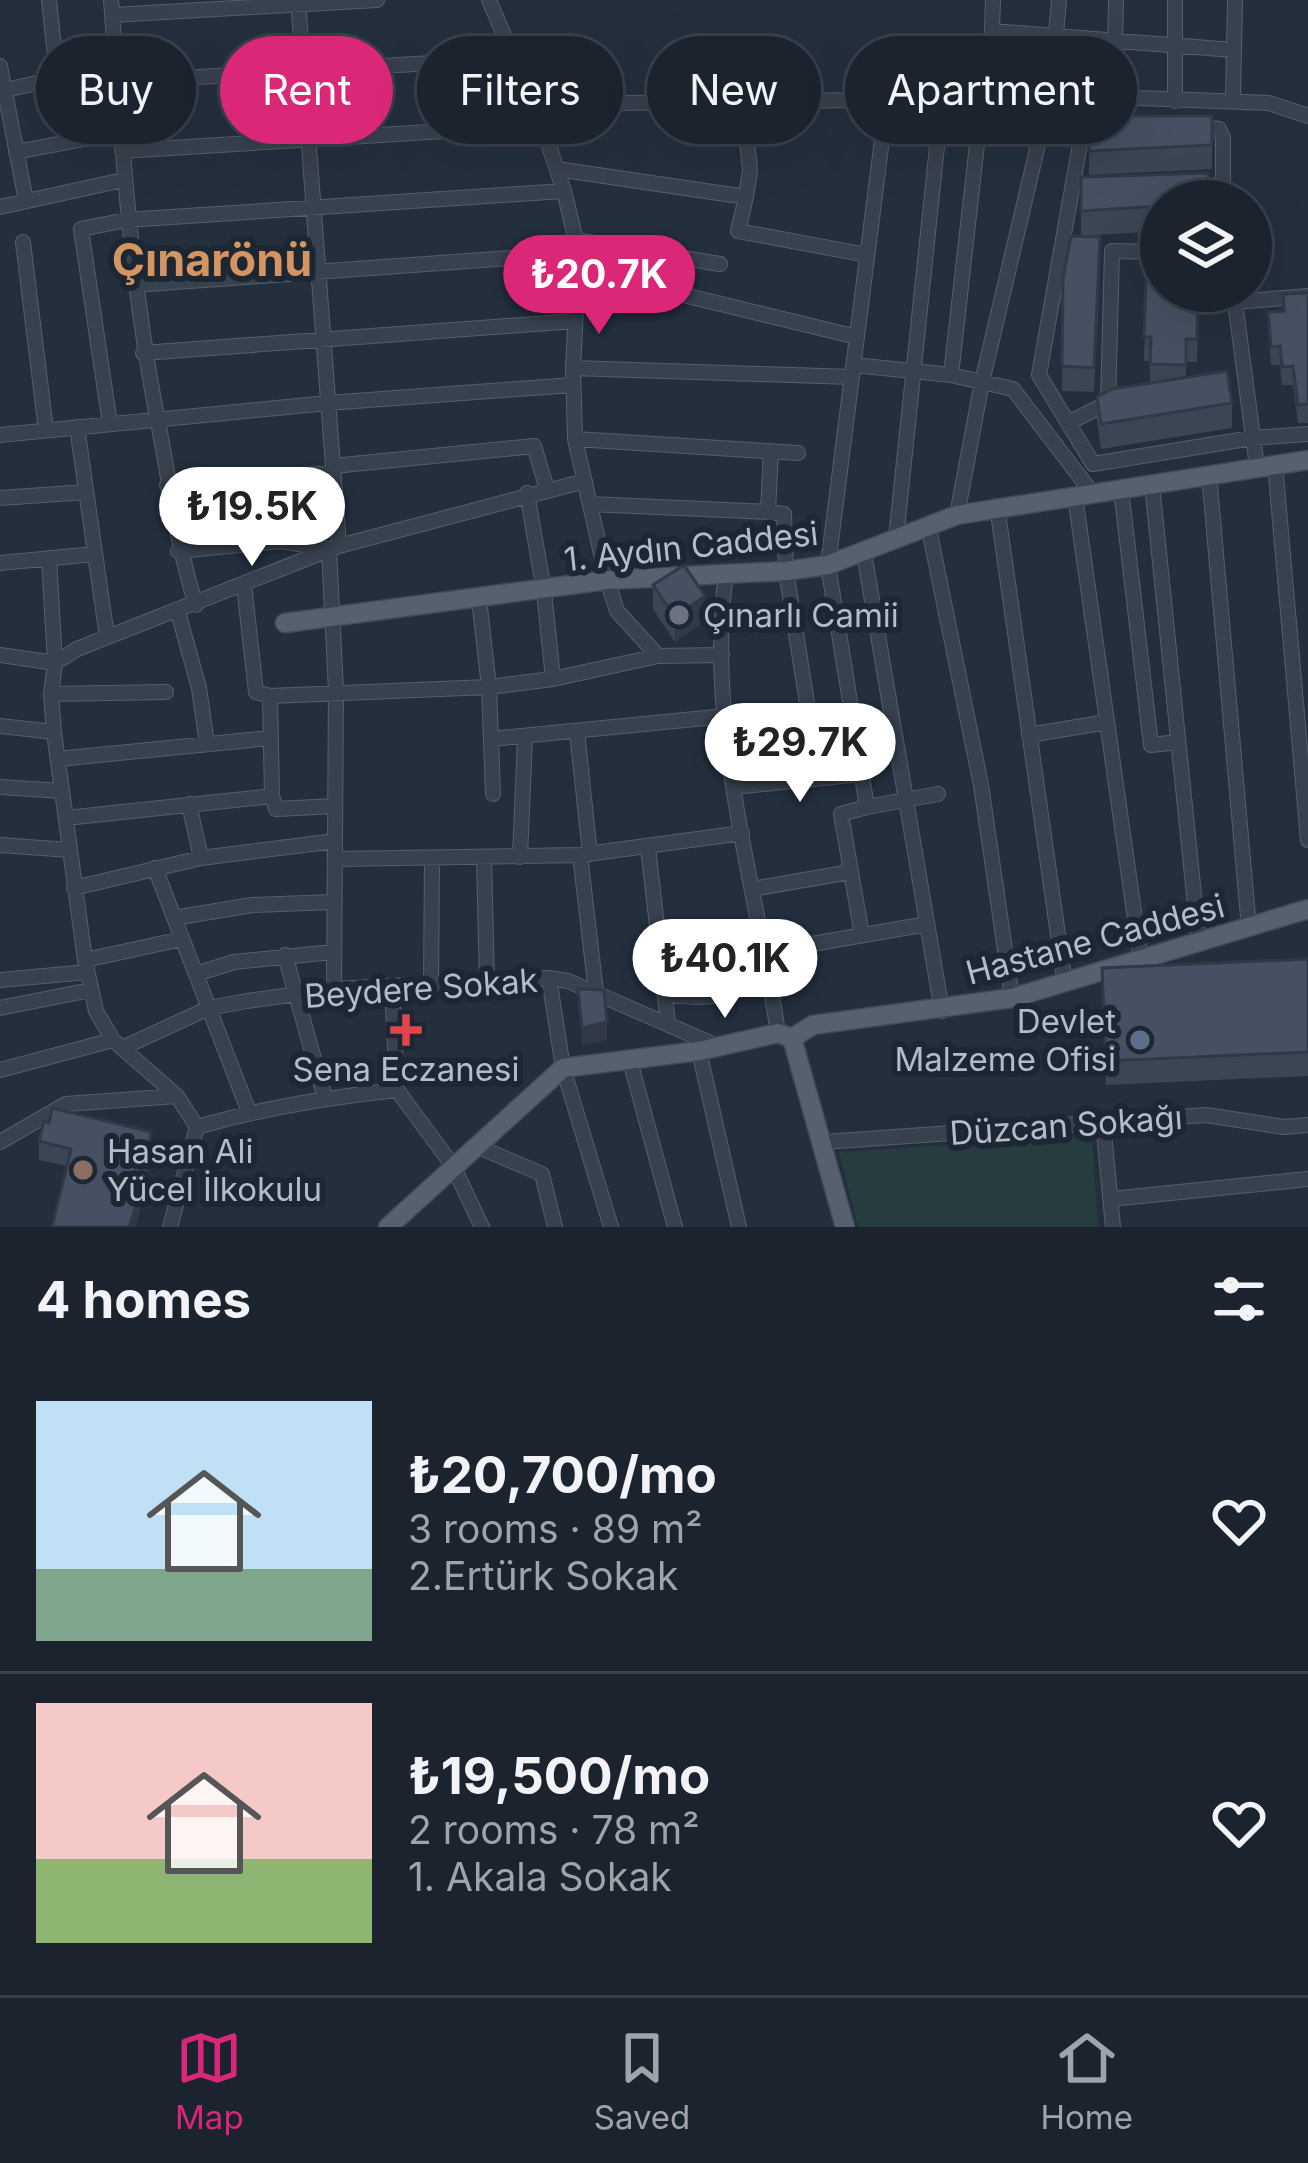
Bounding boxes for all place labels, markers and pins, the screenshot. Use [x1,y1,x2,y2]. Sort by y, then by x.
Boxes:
pin: ₺20.7K [501,235,697,337]
pin: ₺19.5K [154,467,350,569]
place label: Çınarlı Camii [703,595,899,635]
marker: Çınarlı Camii [666,602,692,628]
pin: ₺29.7K [702,703,898,805]
pin: ₺40.1K [627,919,823,1021]
place label: Devlet Malzeme Ofisi [894,1001,1116,1079]
marker: Sena Eczanesi [393,1017,419,1043]
marker: Devlet Malzeme Ofisi [1127,1027,1153,1053]
place label: Sena Eczanesi [293,1049,519,1089]
place label: Hasan Ali Yücel İlkokulu [107,1131,322,1209]
marker: Hasan Ali Yücel İlkokulu [70,1157,96,1183]

